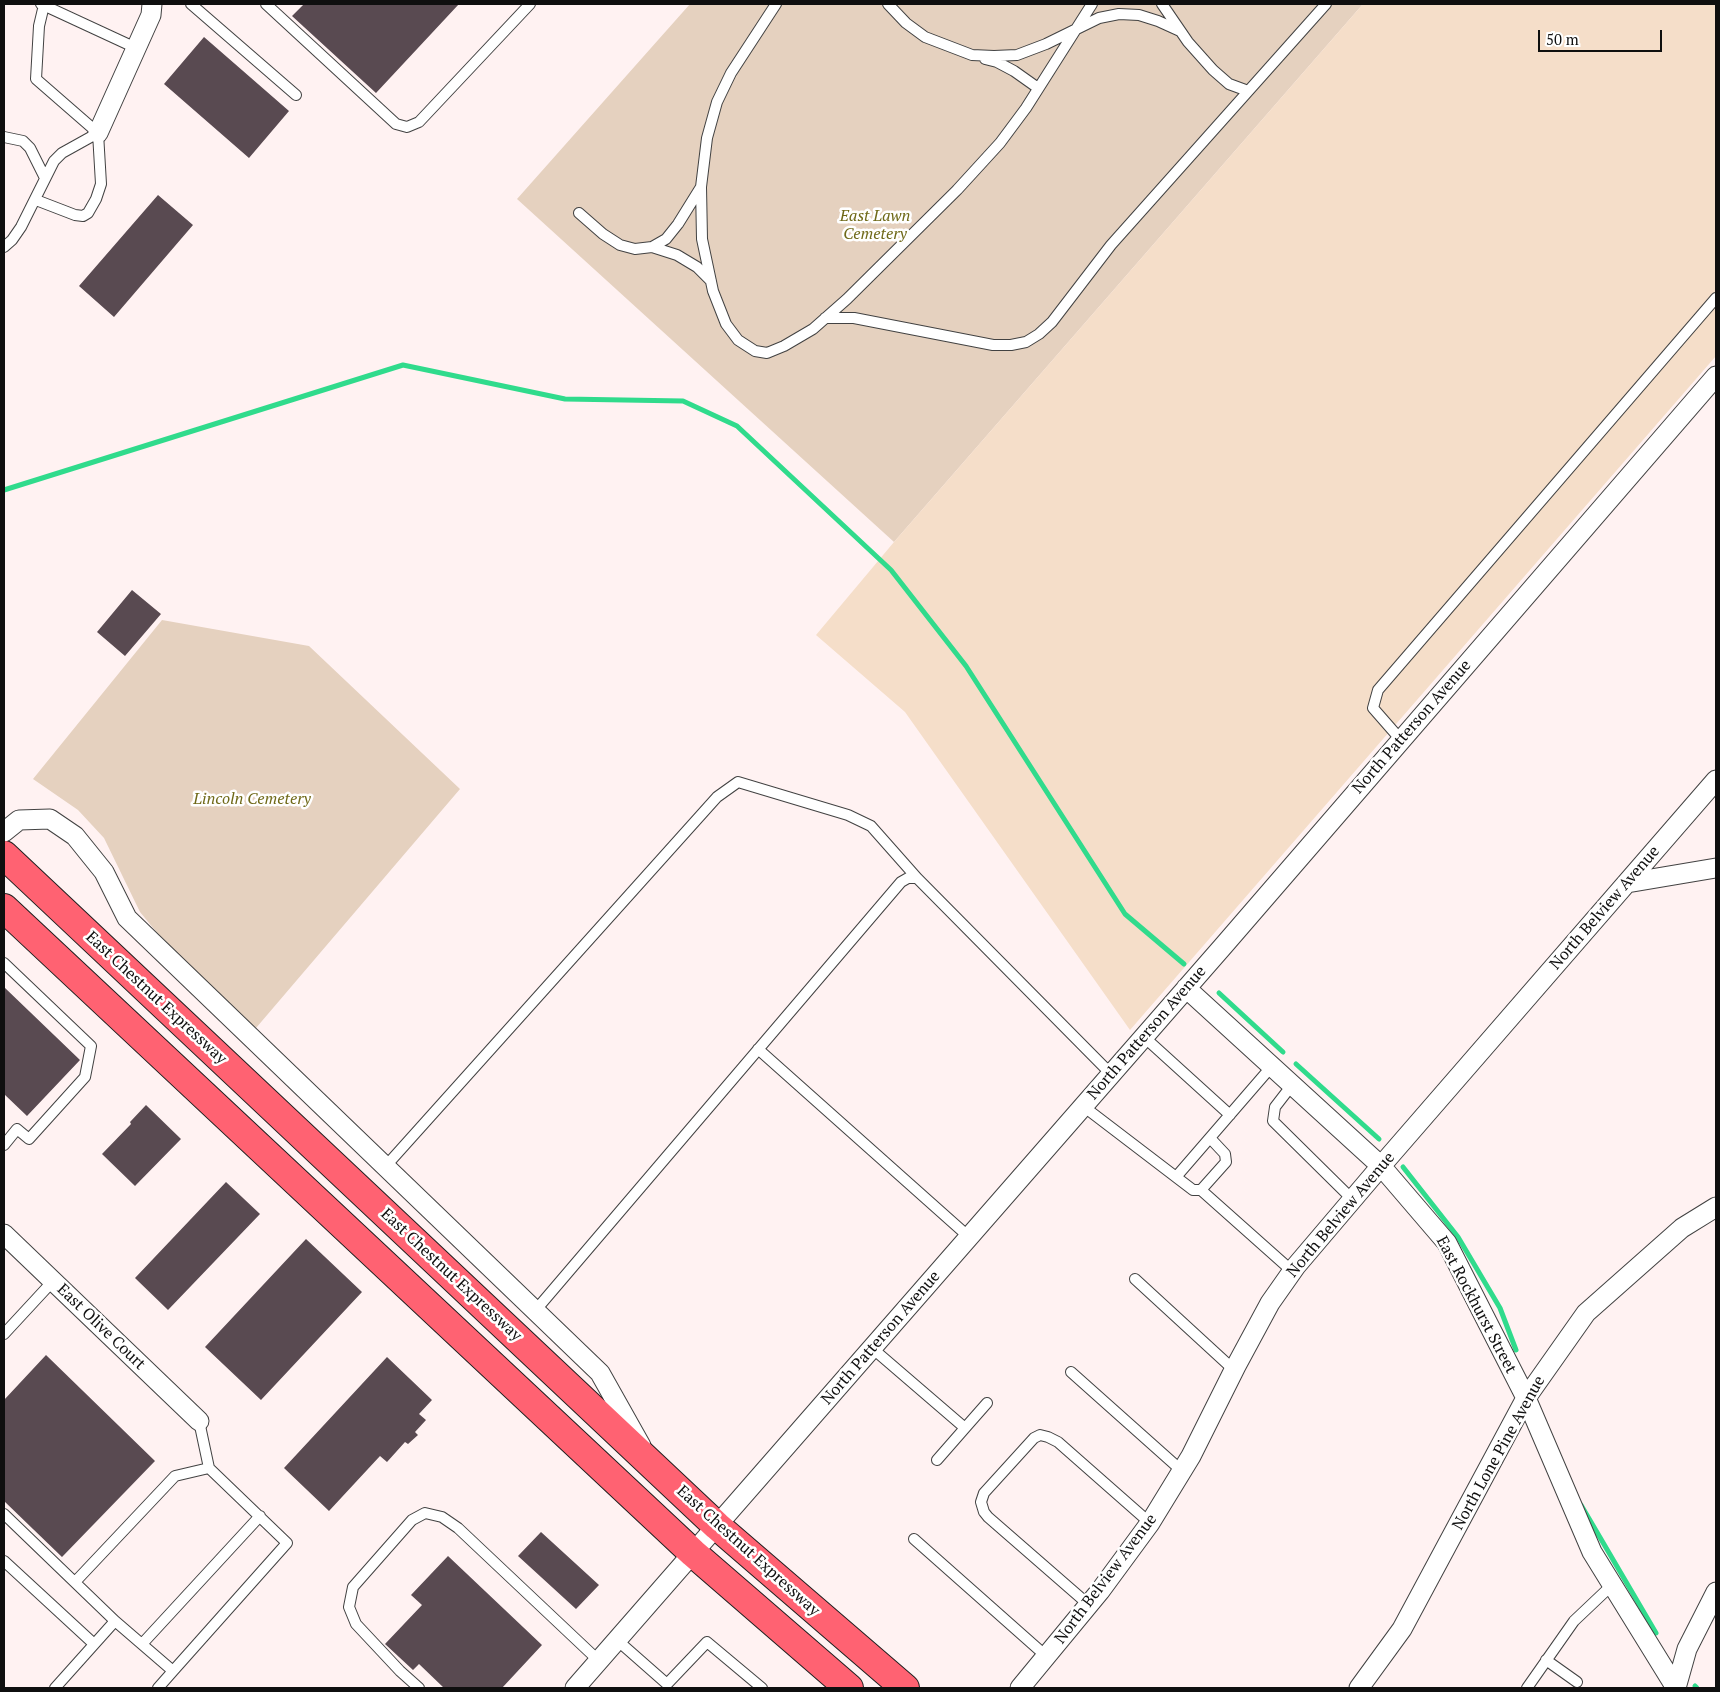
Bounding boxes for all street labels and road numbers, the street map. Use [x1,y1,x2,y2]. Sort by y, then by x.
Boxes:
street label: North Patterson Avenue [1349,656,1475,798]
street label: North Belview Avenue [1546,842,1664,974]
street label: East Chestnut Expressway [82,928,230,1068]
street label: North Patterson Avenue [1084,962,1210,1104]
street label: North Belview Avenue [1283,1149,1399,1281]
street label: East Chestnut Expressway [377,1205,525,1345]
street label: East Rockhurst Street [1432,1233,1520,1377]
street label: North Patterson Avenue [818,1267,944,1409]
street label: East Olive Court [53,1280,149,1374]
street label: North Lone Pine Avenue [1449,1373,1549,1533]
street label: East Chestnut Expressway [673,1482,823,1620]
street label: North Belview Avenue [1051,1510,1161,1648]

